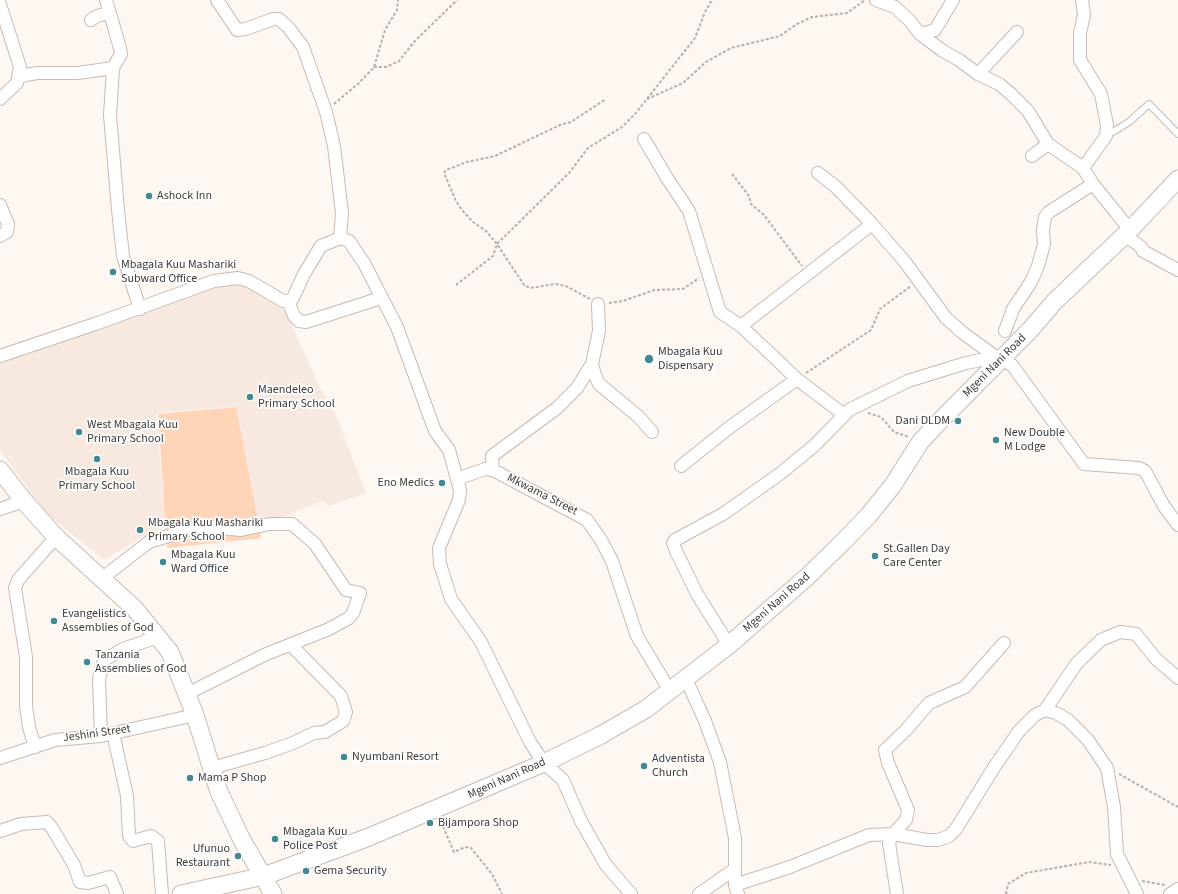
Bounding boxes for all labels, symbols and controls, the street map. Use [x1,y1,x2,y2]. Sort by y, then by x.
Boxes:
place label: Ashock Inn [157,189,212,203]
marker: Ashock Inn [144,191,154,201]
place label: Mbagala Kuu Mashariki Subward Office [121,258,236,286]
marker: Mbagala Kuu Mashariki Subward Office [108,267,118,277]
street label: Mgeni Nani Road [960,331,1030,401]
place label: Mbagala Kuu Dispensary [658,345,722,373]
marker: Mbagala Kuu Dispensary [643,353,655,365]
place label: Maendeleo Primary School [258,383,335,411]
marker: Maendeleo Primary School [245,392,255,402]
place label: Dani DLDM [895,414,950,428]
marker: Dani DLDM [953,416,963,426]
place label: West Mbagala Kuu Primary School [87,418,178,446]
place label: New Double M Lodge [1004,426,1065,454]
marker: West Mbagala Kuu Primary School [74,427,84,437]
marker: New Double M Lodge [991,435,1001,445]
marker: Mbagala Kuu Primary School [92,454,102,464]
place label: Mbagala Kuu Primary School [59,465,135,493]
street label: Mkwama Street [504,471,580,519]
place label: Eno Medics [377,476,434,490]
marker: Eno Medics [437,478,447,488]
place label: Mbagala Kuu Mashariki Primary School [148,516,263,544]
marker: Mbagala Kuu Mashariki Primary School [135,525,145,535]
place label: St.Gallen Day Care Center [883,542,950,570]
place label: Mbagala Kuu Ward Office [171,548,235,576]
marker: St.Gallen Day Care Center [870,551,880,561]
marker: Mbagala Kuu Ward Office [158,557,168,567]
street label: Mgeni Nani Road [741,570,813,636]
place label: Evangelistics Assemblies of God [62,607,154,635]
marker: Evangelistics Assemblies of God [49,616,59,626]
place label: Tanzania Assemblies of God [95,648,187,676]
marker: Tanzania Assemblies of God [82,657,92,667]
street label: Jeshini Street [62,722,132,746]
place label: Nyumbani Resort [352,750,439,764]
marker: Nyumbani Resort [339,752,349,762]
place label: Adventista Church [652,752,705,780]
street label: Mgeni Nani Road [466,755,548,803]
marker: Adventista Church [639,761,649,771]
place label: Mama P Shop [198,771,266,785]
marker: Mama P Shop [185,773,195,783]
place label: Bijampora Shop [438,816,519,830]
marker: Bijampora Shop [425,818,435,828]
place label: Mbagala Kuu Police Post [283,825,347,853]
marker: Mbagala Kuu Police Post [270,834,280,844]
place label: Ufunuo Restaurant [176,842,230,870]
marker: Ufunuo Restaurant [233,851,243,861]
place label: Gema Security [314,864,387,878]
marker: Gema Security [301,866,311,876]

